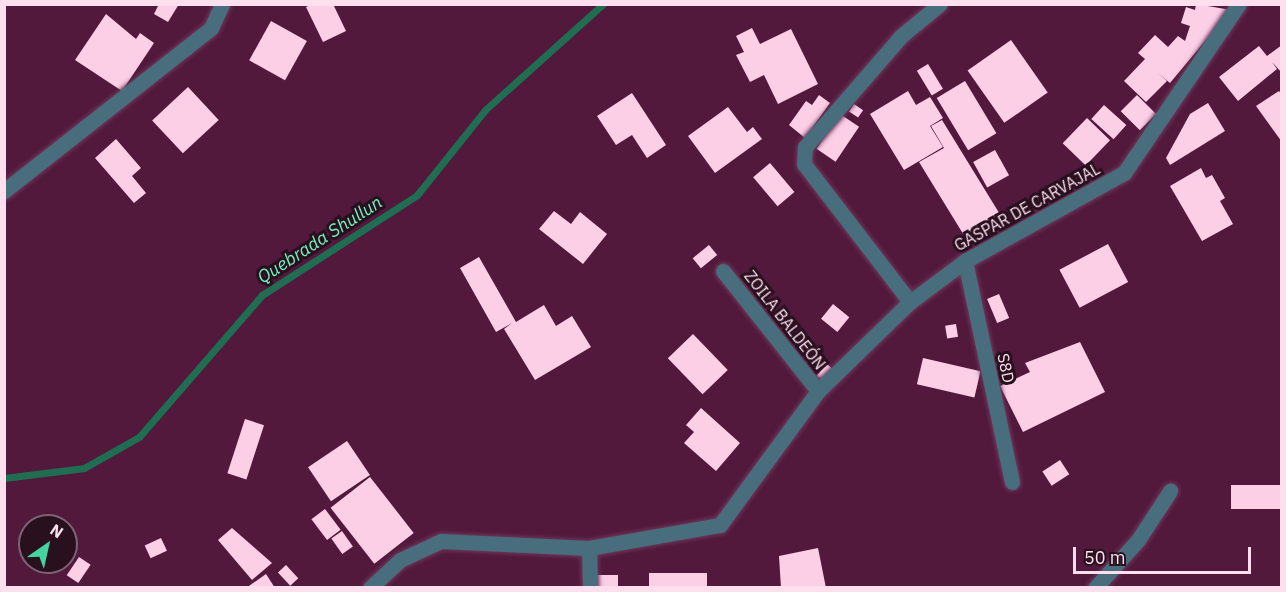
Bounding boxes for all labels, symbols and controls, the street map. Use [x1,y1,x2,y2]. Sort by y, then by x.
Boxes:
street label: GASPAR DE CARVAJAL [951,159,1103,255]
water label: Quebrada Shullun [254,192,386,288]
street label: ZOILA BALDEÓN [740,267,830,373]
street label: S8D [994,352,1018,384]
north arrow [18,514,78,574]
text: N [47,519,67,542]
scale bar [1076,535,1254,573]
text: 50 m [1084,546,1126,569]

